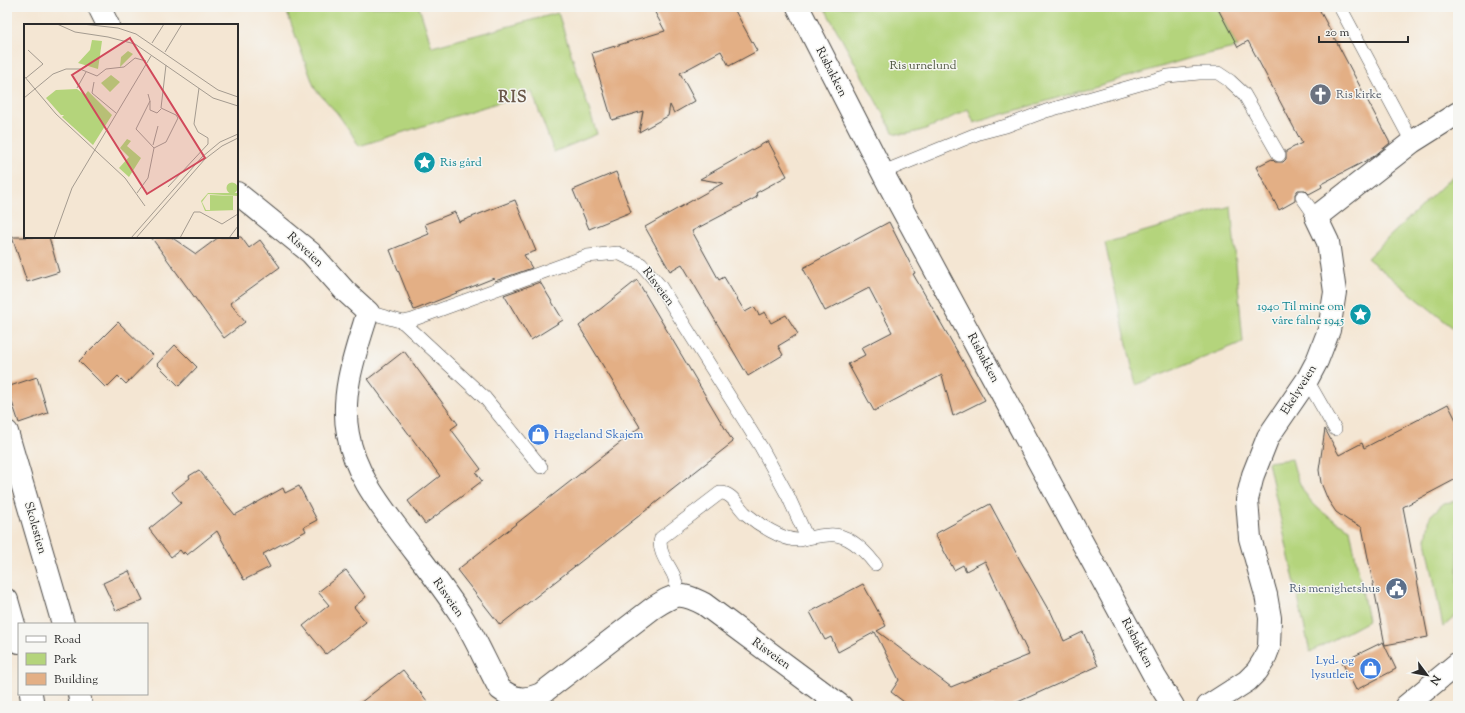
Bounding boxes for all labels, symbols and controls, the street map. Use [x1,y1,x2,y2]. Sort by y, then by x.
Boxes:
scale bar [1319,18,1408,44]
inset map [24,24,238,238]
text: 20 m [1325,24,1350,42]
street label: Risbakken [811,44,851,100]
park label: Ris urnelund [889,57,957,75]
church icon: Ris kirke [1308,82,1334,108]
place label: Ris kirke [1336,86,1382,104]
district label: RIS [498,87,528,110]
place icon: Ris gård [412,150,438,176]
place label: Ris gård [440,154,482,172]
street label: Risveien [283,228,327,272]
street label: Risveien [637,264,679,310]
place label: 1940 Til mine om våre falne 1945 [1257,298,1344,330]
place icon: 1940 Til mine om våre falne 1945 [1347,301,1373,327]
street label: Risbakken [962,330,1004,386]
street label: Ekelyveien [1277,361,1321,419]
shop icon: Hageland Skajem [526,422,552,448]
place label: Hageland Skajem [554,426,643,444]
street label: Skolestien [19,500,51,556]
street label: Risveien [428,575,468,621]
public building icon: Ris menighetshus [1383,576,1409,602]
place label: Ris menighetshus [1289,580,1380,598]
street label: Risbakken [1116,615,1158,671]
legend [18,623,148,695]
text: Road [54,631,81,649]
street label: Risveien [748,634,794,674]
text: Park [54,651,77,669]
place label: Lyd- og lysutleie [1311,652,1354,684]
shop icon: Lyd- og lysutleie [1357,655,1383,681]
north arrow [1407,655,1447,695]
text: Building [54,671,98,689]
text: N [1425,671,1444,688]

